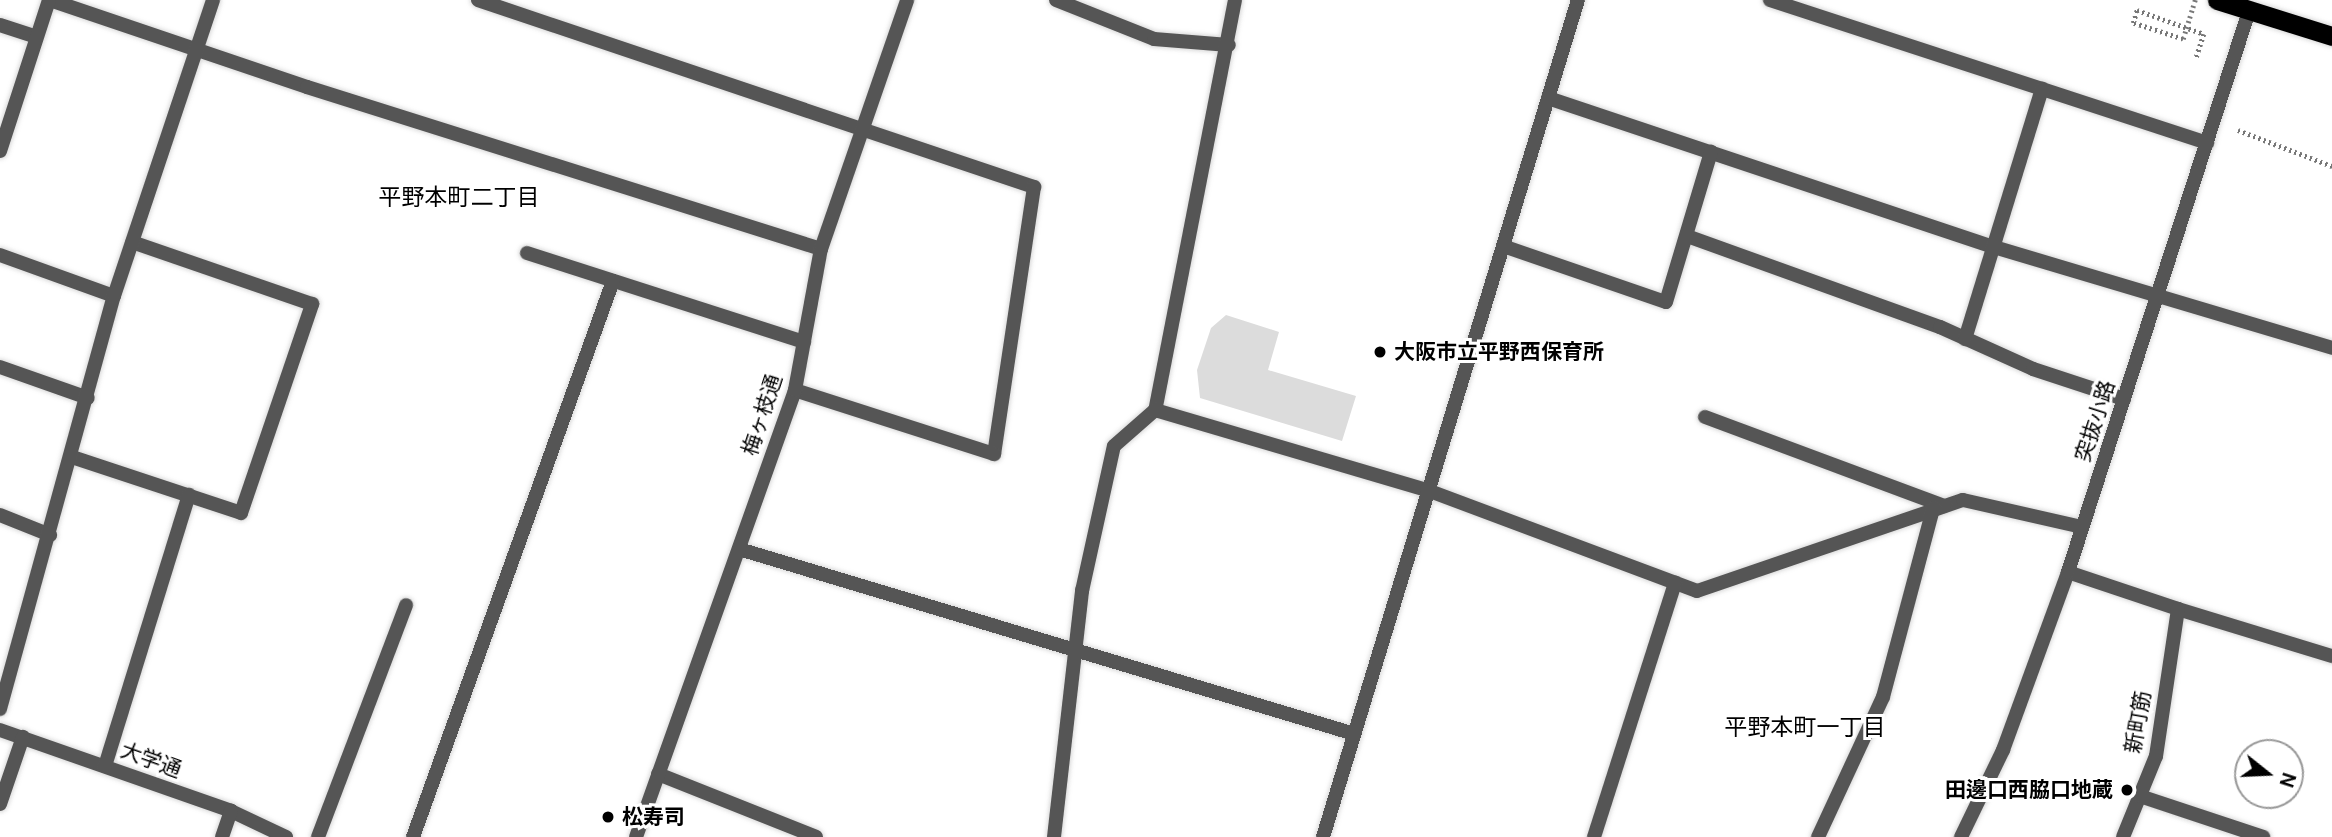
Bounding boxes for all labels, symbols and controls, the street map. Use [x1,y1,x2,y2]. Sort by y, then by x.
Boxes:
district label: 平野本町二丁目 [379,183,539,211]
place label: 大阪市立平野西保育所 [1394,339,1604,365]
marker: 大阪市立平野西保育所 [1372,344,1388,360]
street label: 梅ヶ枝通 [737,371,787,459]
street label: 突抜小路 [2070,377,2120,465]
street label: 新町筋 [2120,689,2156,755]
district label: 平野本町一丁目 [1725,713,1885,741]
street label: 大学通 [117,737,185,783]
north arrow [2234,739,2304,809]
text: N [2274,770,2302,790]
place label: 田邊口西脇口地蔵 [1945,777,2113,803]
marker: 田邊口西脇口地蔵 [2119,782,2135,798]
place label: 松寿司 [622,804,685,830]
marker: 松寿司 [600,809,616,825]

